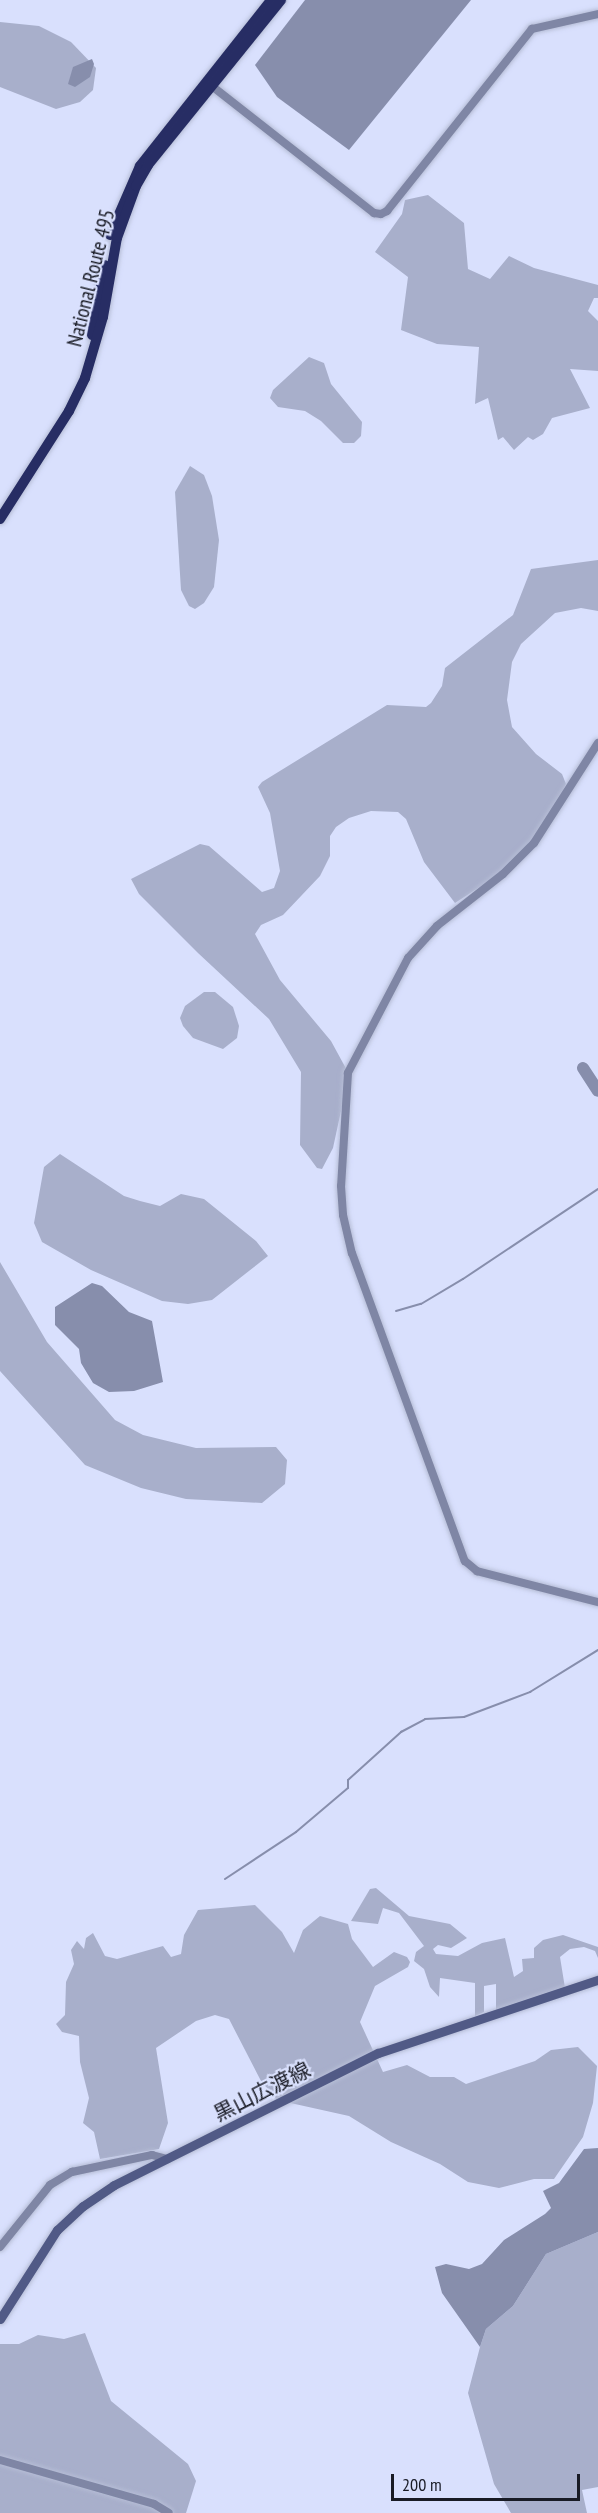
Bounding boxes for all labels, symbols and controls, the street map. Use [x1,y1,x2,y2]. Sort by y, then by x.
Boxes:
street label: National Route 495 [62,207,120,349]
street label: 黒山広渡線 [210,2057,314,2127]
scale bar [394,2462,583,2500]
text: 200 m [402,2473,442,2496]

